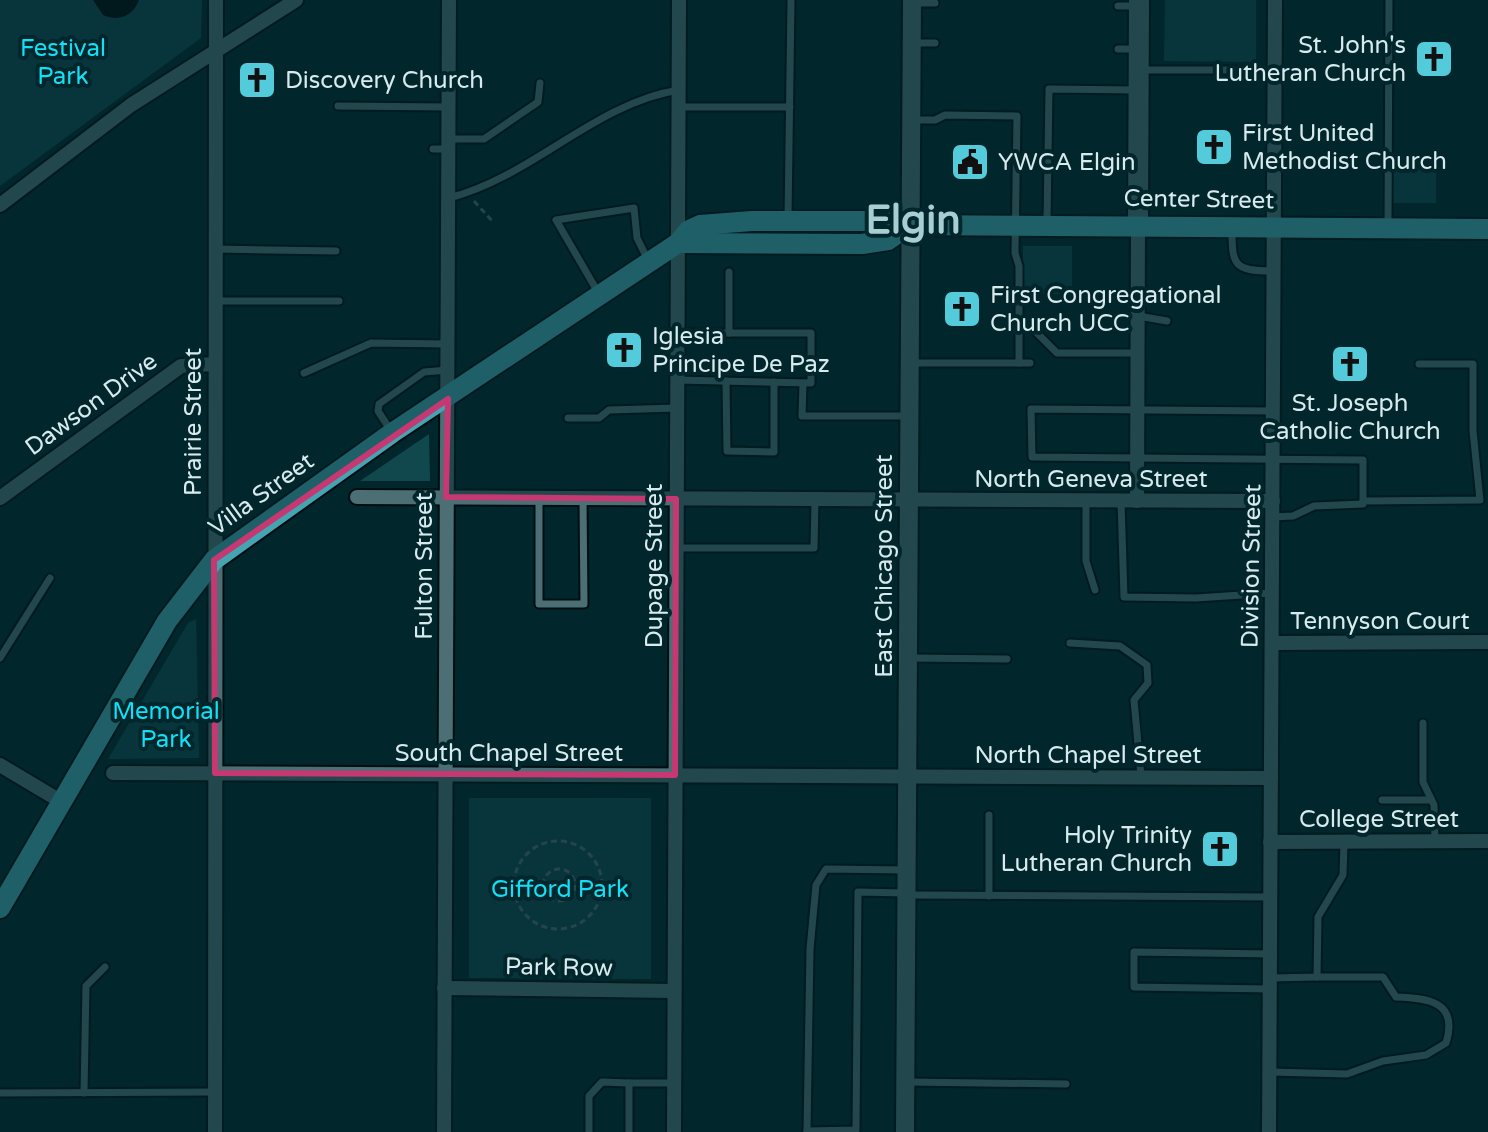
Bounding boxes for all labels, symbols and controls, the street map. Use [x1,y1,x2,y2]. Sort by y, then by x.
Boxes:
place label: St. John's Lutheran Church [1215,31,1406,88]
park label: Festival Park [20,34,106,91]
church icon: St. John's Lutheran Church [1413,38,1455,80]
church icon: Discovery Church [236,59,278,101]
place label: Discovery Church [285,66,484,95]
place label: First United Methodist Church [1242,119,1447,176]
church icon: First United Methodist Church [1193,126,1235,168]
public building icon: YWCA Elgin [949,141,991,183]
place label: YWCA Elgin [998,148,1136,177]
street label: Center Street [1123,184,1275,215]
district label: Elgin [865,196,961,244]
place label: First Congregational Church UCC [990,281,1222,338]
church icon: First Congregational Church UCC [941,288,983,330]
place label: Iglesia Principe De Paz [652,322,830,379]
church icon: Iglesia Principe De Paz [603,329,645,371]
church icon: St. Joseph Catholic Church [1329,343,1371,385]
street label: Dawson Drive [20,347,163,462]
street label: Prairie Street [179,348,208,496]
place label: St. Joseph Catholic Church [1259,389,1441,446]
street label: Villa Street [203,447,319,542]
street label: East Chicago Street [870,454,899,678]
street label: North Geneva Street [974,465,1208,494]
street label: Dupage Street [640,484,669,648]
street label: Division Street [1236,484,1267,648]
street label: Fulton Street [410,492,439,640]
street label: Tennyson Court [1290,607,1470,636]
park label: Memorial Park [112,697,220,754]
street label: South Chapel Street [395,739,623,768]
street label: North Chapel Street [974,741,1202,770]
street label: College Street [1299,805,1459,834]
place label: Holy Trinity Lutheran Church [1001,821,1192,878]
church icon: Holy Trinity Lutheran Church [1199,828,1241,870]
park label: Gifford Park [491,875,629,904]
street label: Park Row [505,952,613,983]

